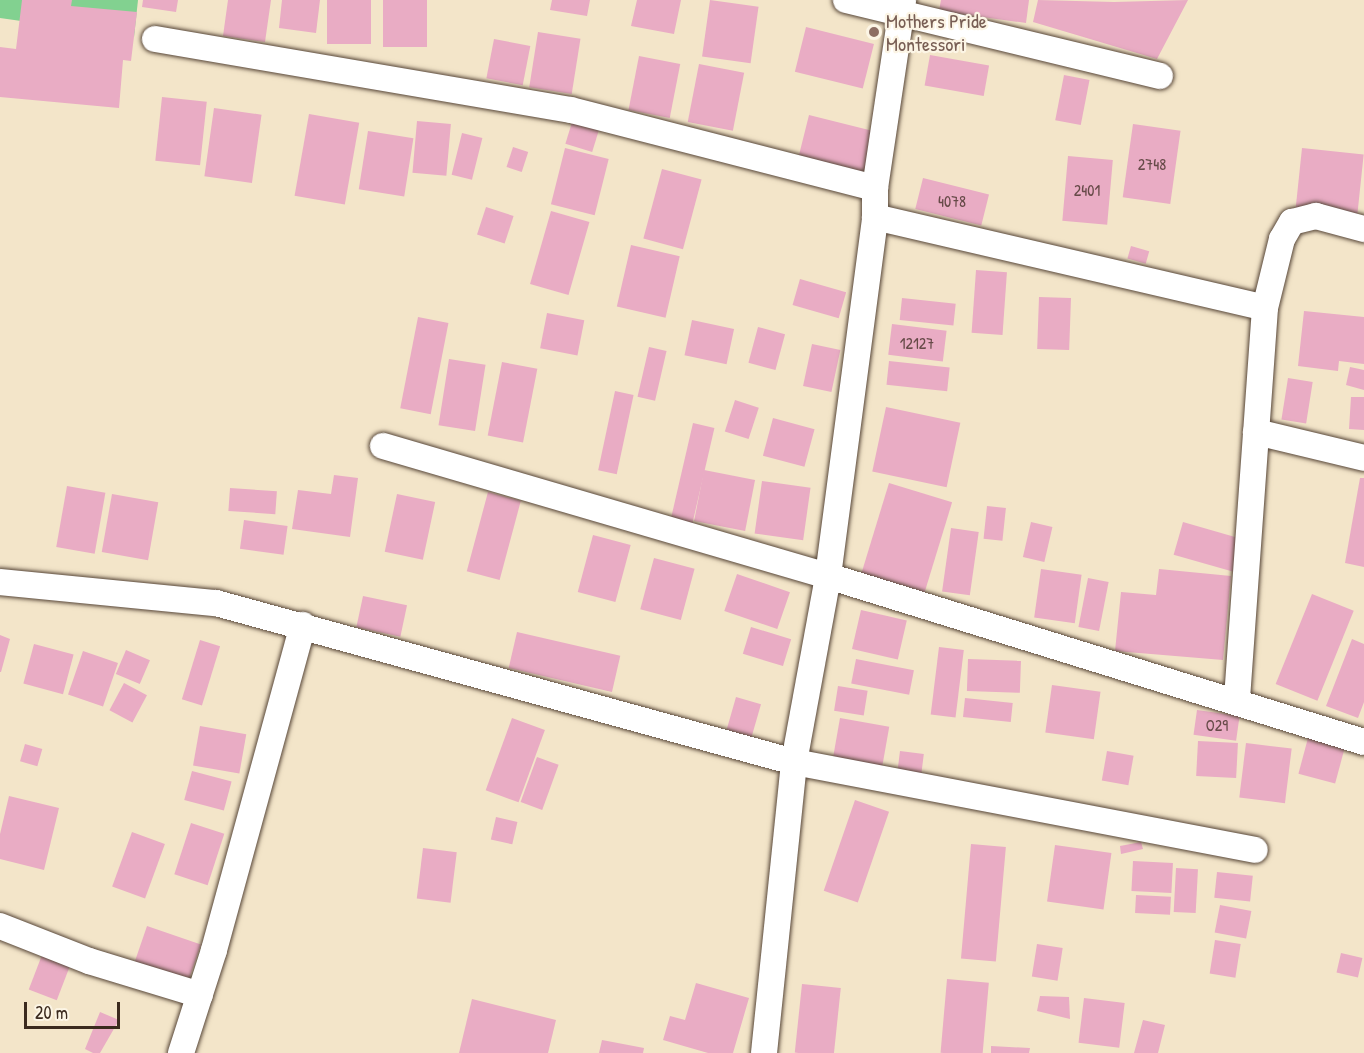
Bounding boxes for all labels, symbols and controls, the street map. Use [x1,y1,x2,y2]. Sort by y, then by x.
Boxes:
place label: Mothers Pride Montessori [886,8,987,55]
marker: Mothers Pride Montessori [867,25,881,39]
house number: 2748 [1138,154,1166,174]
house number: 2401 [1074,180,1100,200]
house number: 4078 [938,191,966,211]
house number: 12127 [900,333,934,353]
house number: O29 [1206,715,1228,735]
scale bar [27,990,123,1028]
text: 20 m [35,1000,68,1025]

